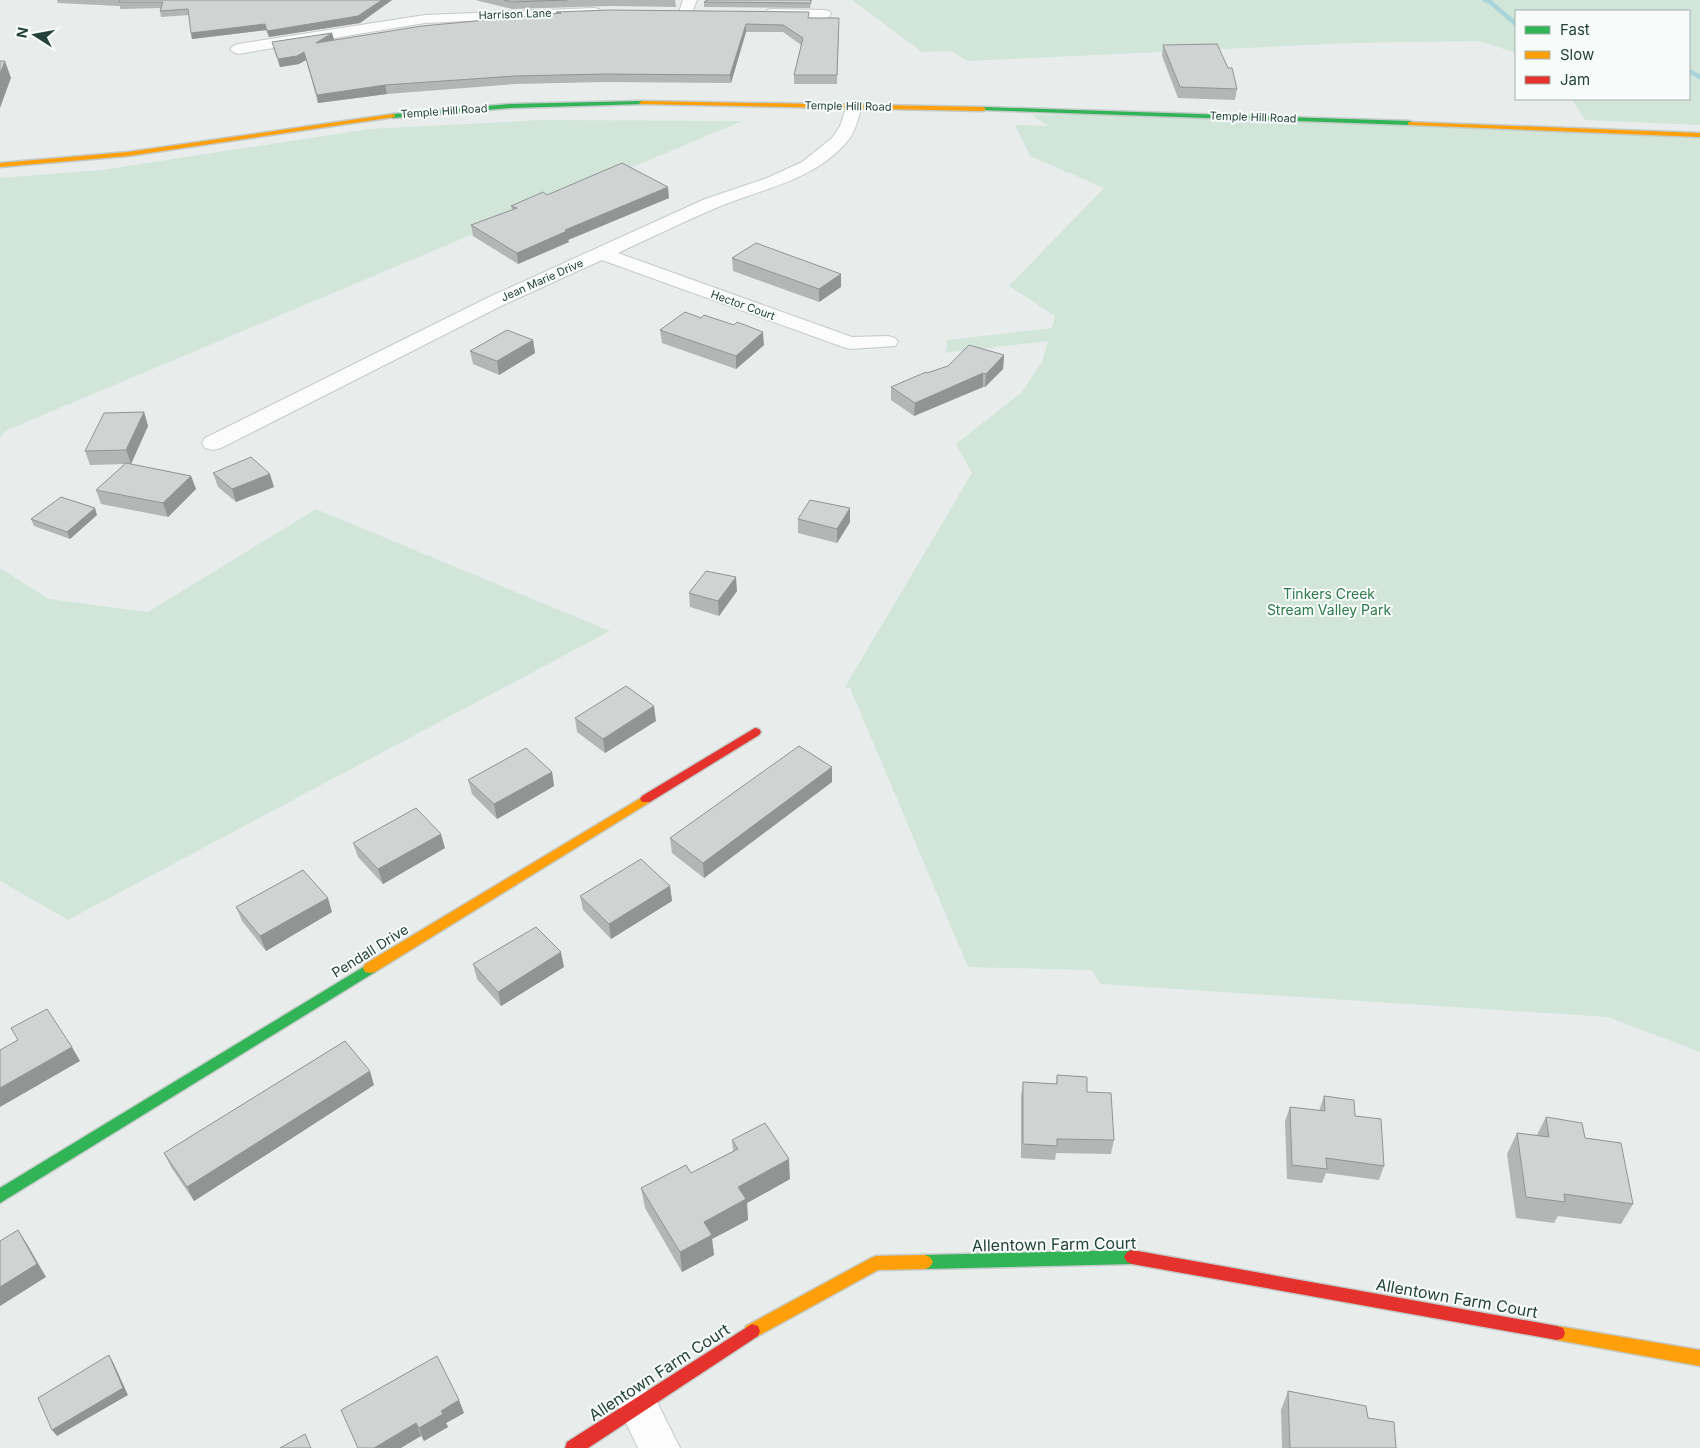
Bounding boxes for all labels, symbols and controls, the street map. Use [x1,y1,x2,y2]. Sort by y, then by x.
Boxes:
street label: Harrison Lane [478,6,552,22]
north arrow [10,10,60,60]
legend [1515,10,1690,100]
text: Fast [1560,20,1590,39]
text: N [12,26,31,39]
text: Slow [1560,45,1594,64]
text: Jam [1560,70,1590,89]
street label: Temple Hill Road [804,98,892,114]
street label: Temple Hill Road [400,101,488,121]
street label: Temple Hill Road [1209,108,1297,126]
street label: Jean Marie Drive [499,256,585,304]
street label: Hector Court [709,287,777,323]
park label: Tinkers Creek Stream Valley Park [1267,585,1391,618]
street label: Pendall Drive [328,920,411,981]
street label: Allentown Farm Court [972,1233,1136,1255]
street label: Allentown Farm Court [1374,1274,1540,1322]
street label: Allentown Farm Court [585,1319,733,1425]

